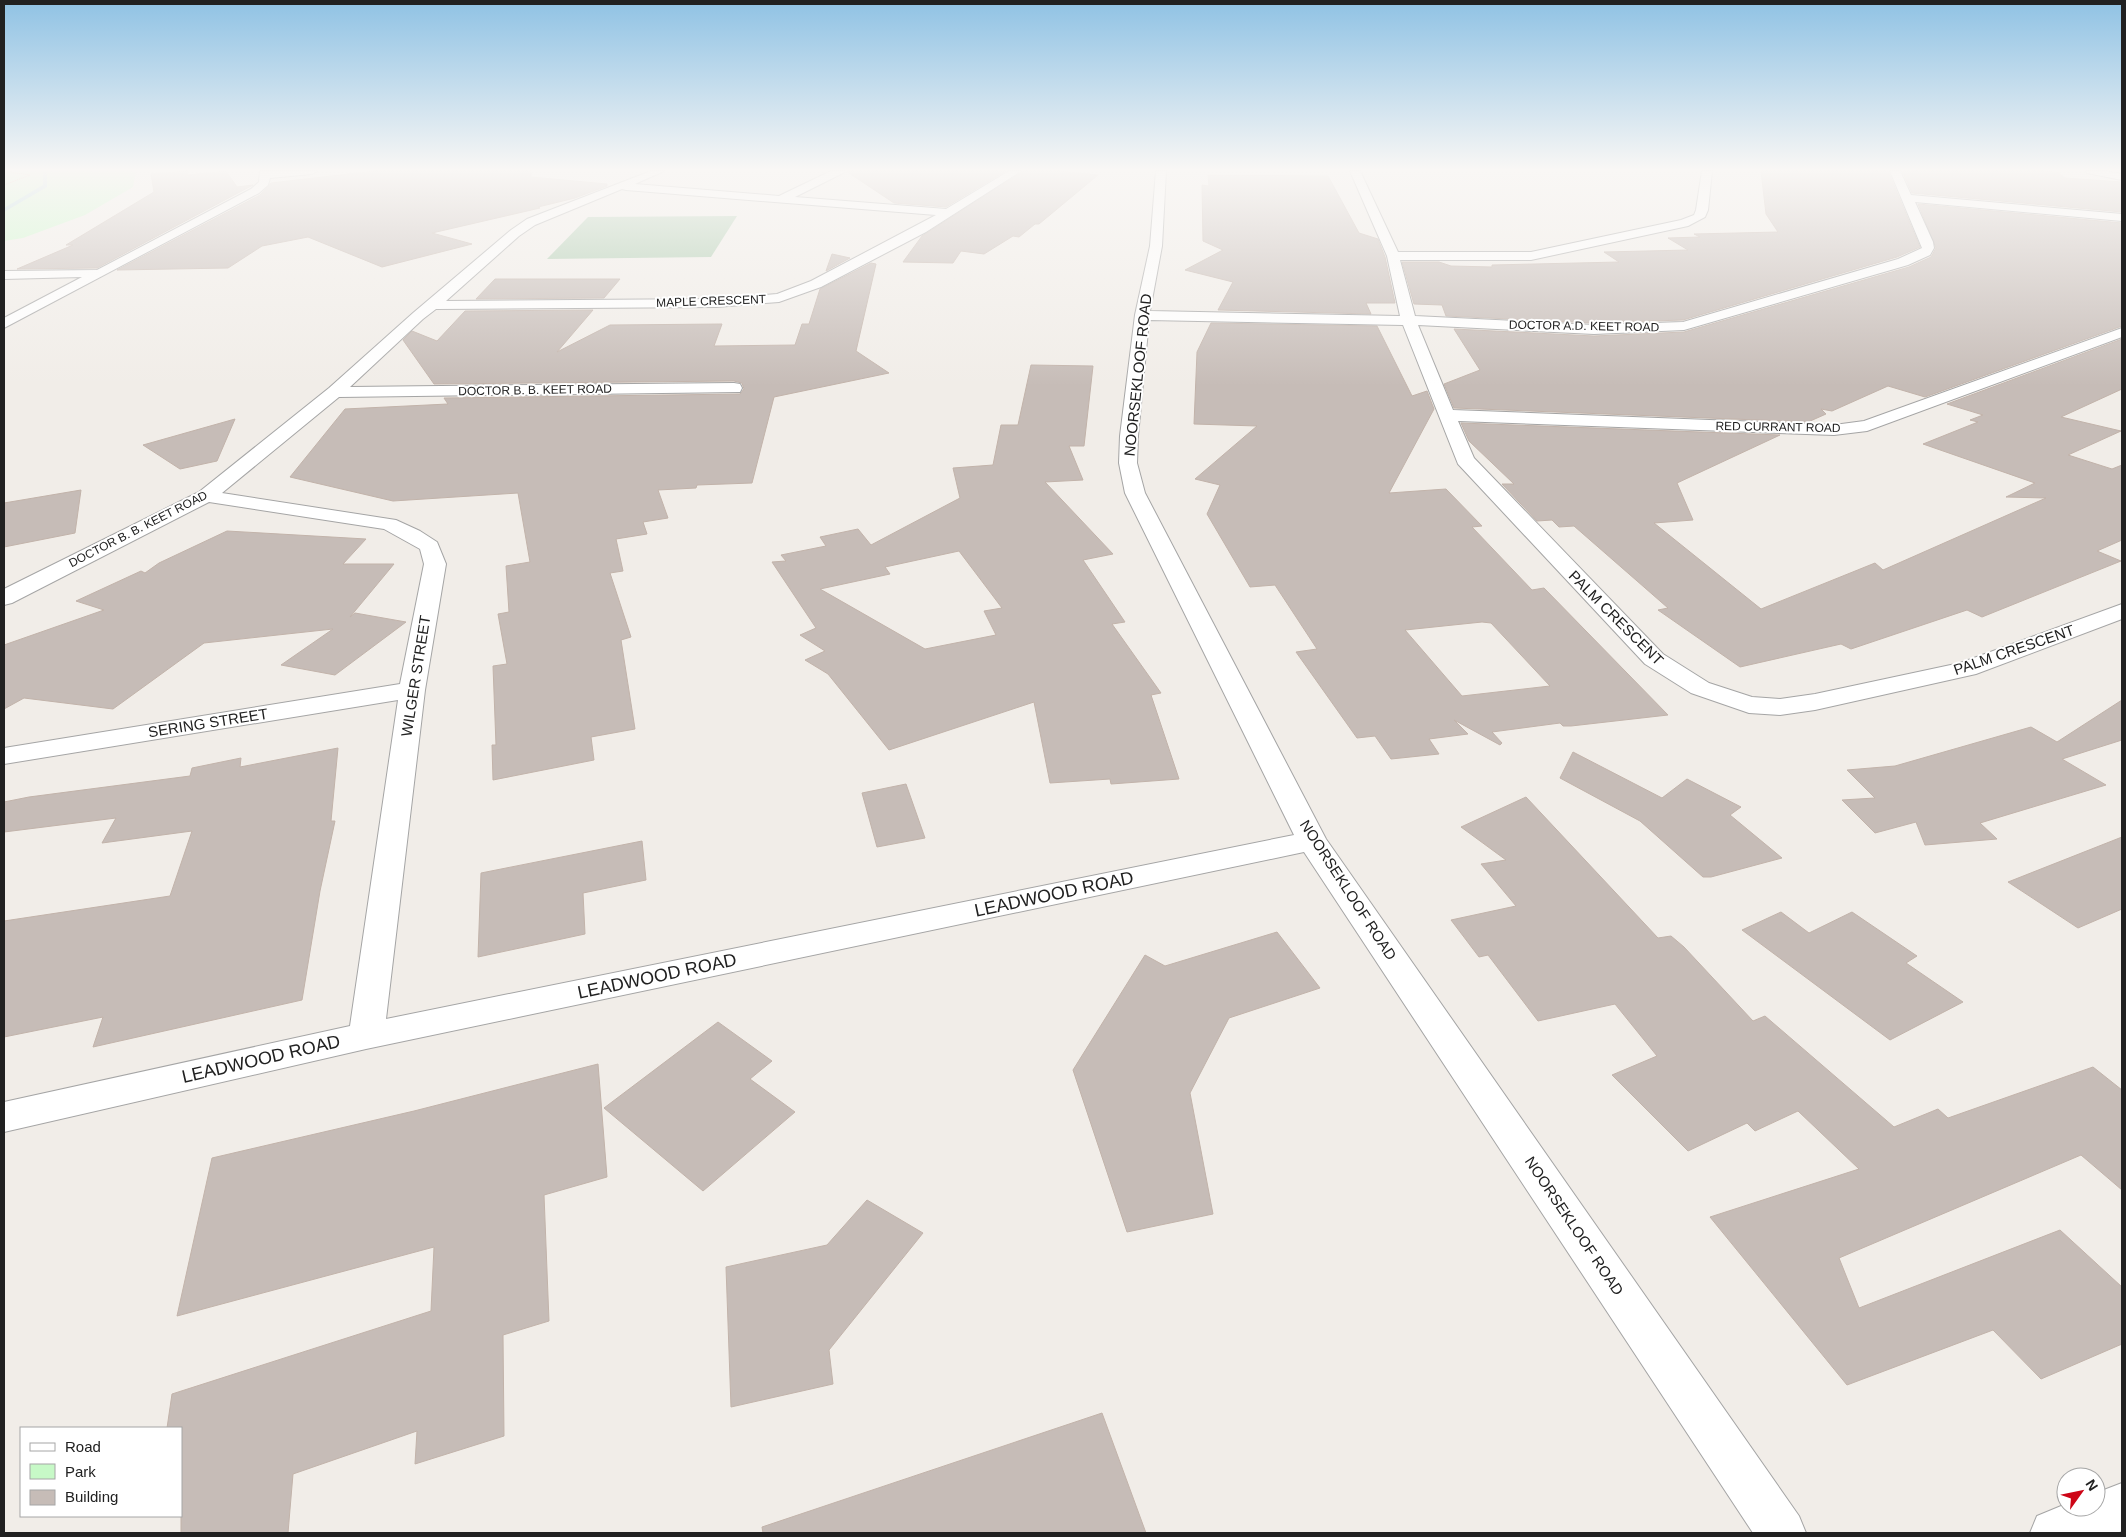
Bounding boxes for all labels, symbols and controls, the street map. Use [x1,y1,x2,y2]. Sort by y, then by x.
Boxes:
street label: MAPLE CRESCENT [656,292,767,310]
street label: NOORSEKLOOF ROAD [1121,293,1155,457]
street label: DOCTOR A.D. KEET ROAD [1509,318,1660,334]
street label: DOCTOR B. B. KEET ROAD [458,382,612,398]
street label: RED CURRANT ROAD [1715,419,1841,435]
street label: DOCTOR B. B. KEET ROAD [66,488,210,570]
street label: PALM CRESCENT [1566,567,1667,668]
street label: WILGER STREET [398,614,433,738]
street label: PALM CRESCENT [1951,621,2076,678]
street label: SERING STREET [147,705,269,740]
street label: NOORSEKLOOF ROAD [1297,817,1400,963]
street label: LEADWOOD ROAD [973,867,1135,921]
street label: LEADWOOD ROAD [576,949,738,1003]
street label: LEADWOOD ROAD [180,1031,342,1087]
street label: NOORSEKLOOF ROAD [1522,1153,1627,1298]
legend [20,1427,182,1517]
text: Road [65,1438,101,1455]
text: Park [65,1463,96,1480]
north arrow [2056,1467,2106,1517]
text: N [2082,1476,2101,1494]
text: Building [65,1488,118,1505]

